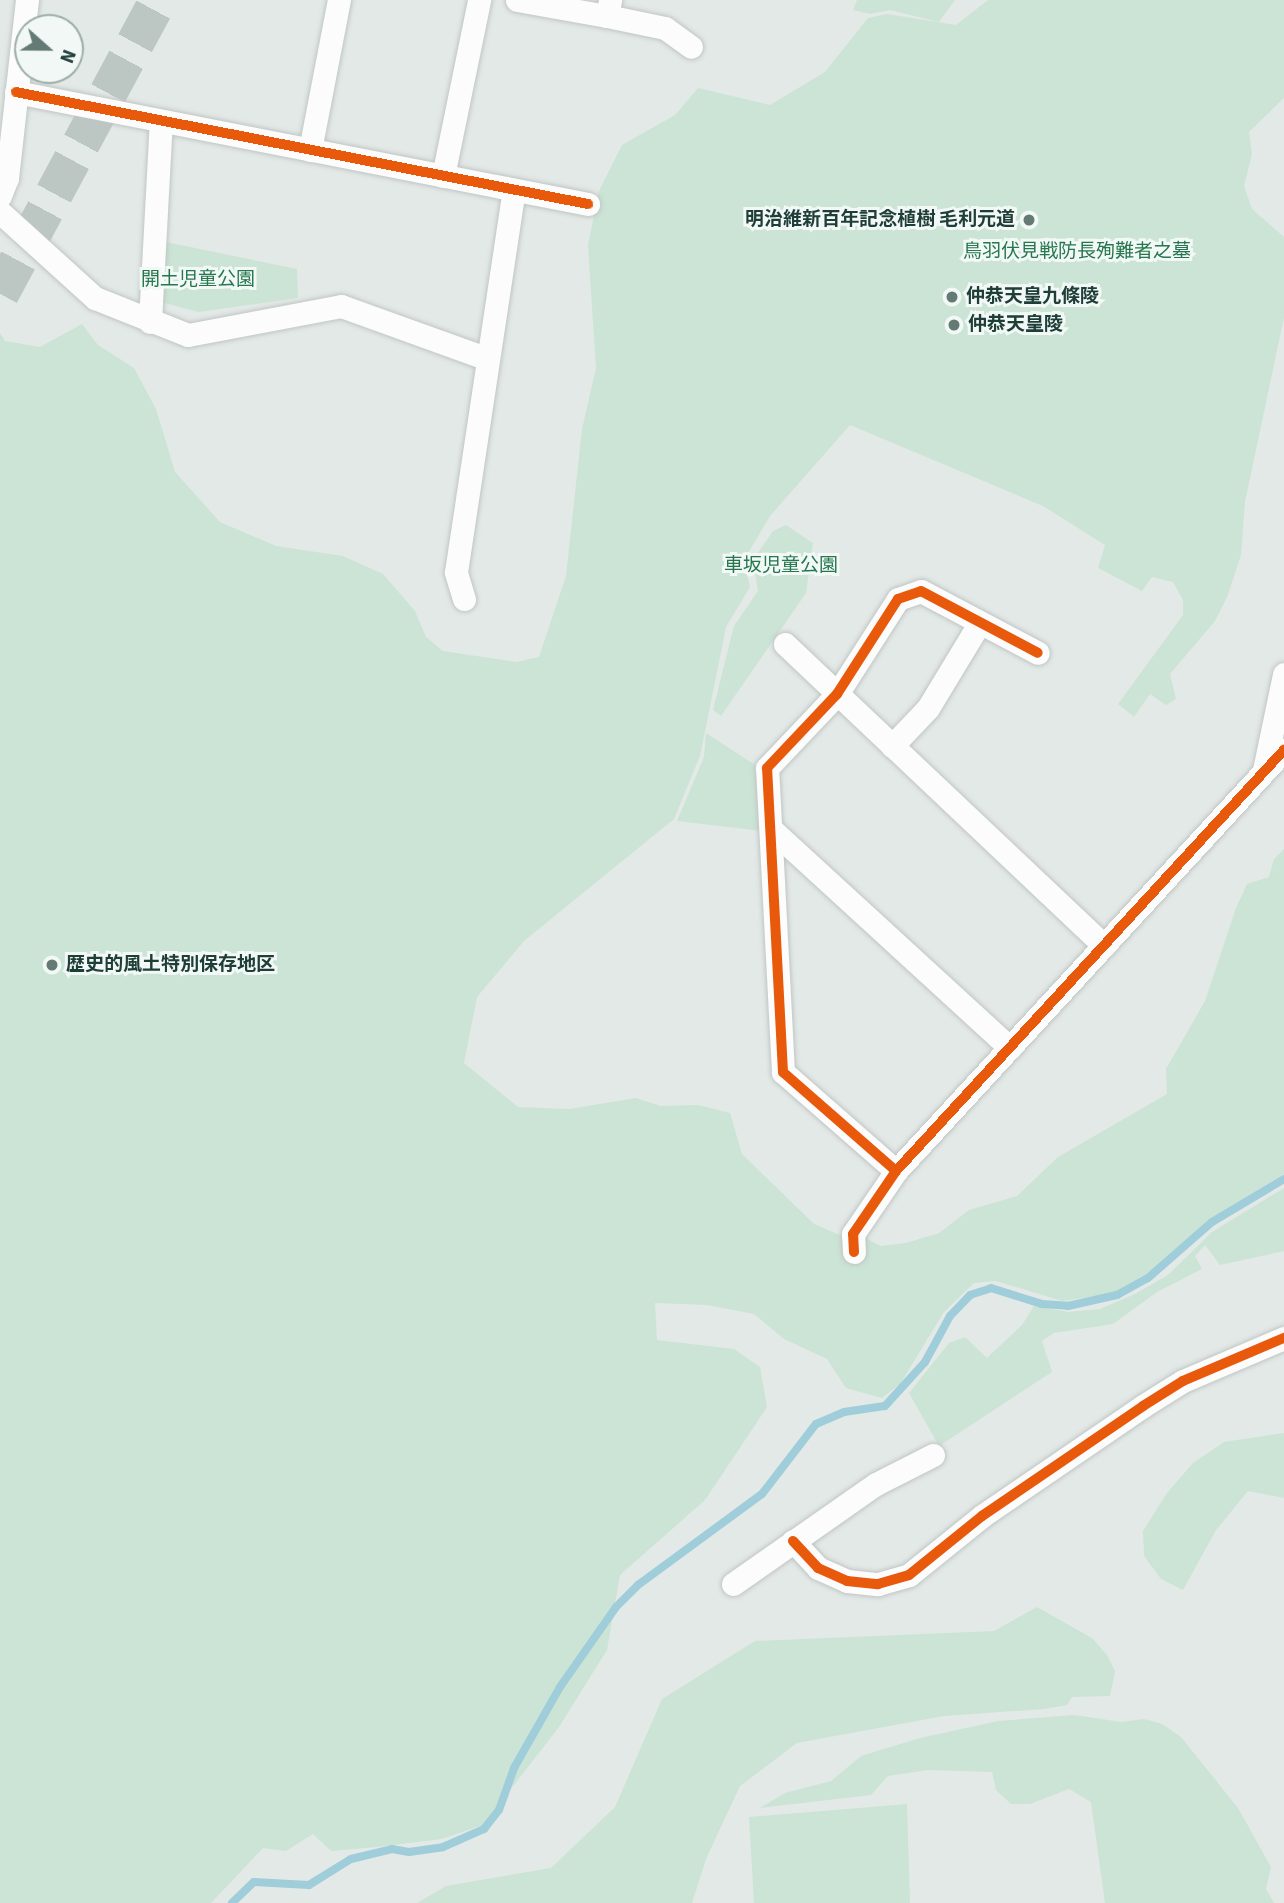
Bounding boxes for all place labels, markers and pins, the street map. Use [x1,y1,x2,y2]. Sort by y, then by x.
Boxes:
place label: 明治維新百年記念植樹 毛利元道 [745,209,1015,231]
marker: 明治維新百年記念植樹 毛利元道 [1021,212,1037,228]
place label: 仲恭天皇九條陵 [966,286,1099,308]
marker: 仲恭天皇九條陵 [944,289,960,305]
place label: 仲恭天皇陵 [968,314,1063,336]
marker: 仲恭天皇陵 [946,317,962,333]
place label: 歴史的風土特別保存地区 [66,954,275,976]
marker: 歴史的風土特別保存地区 [44,957,60,973]

